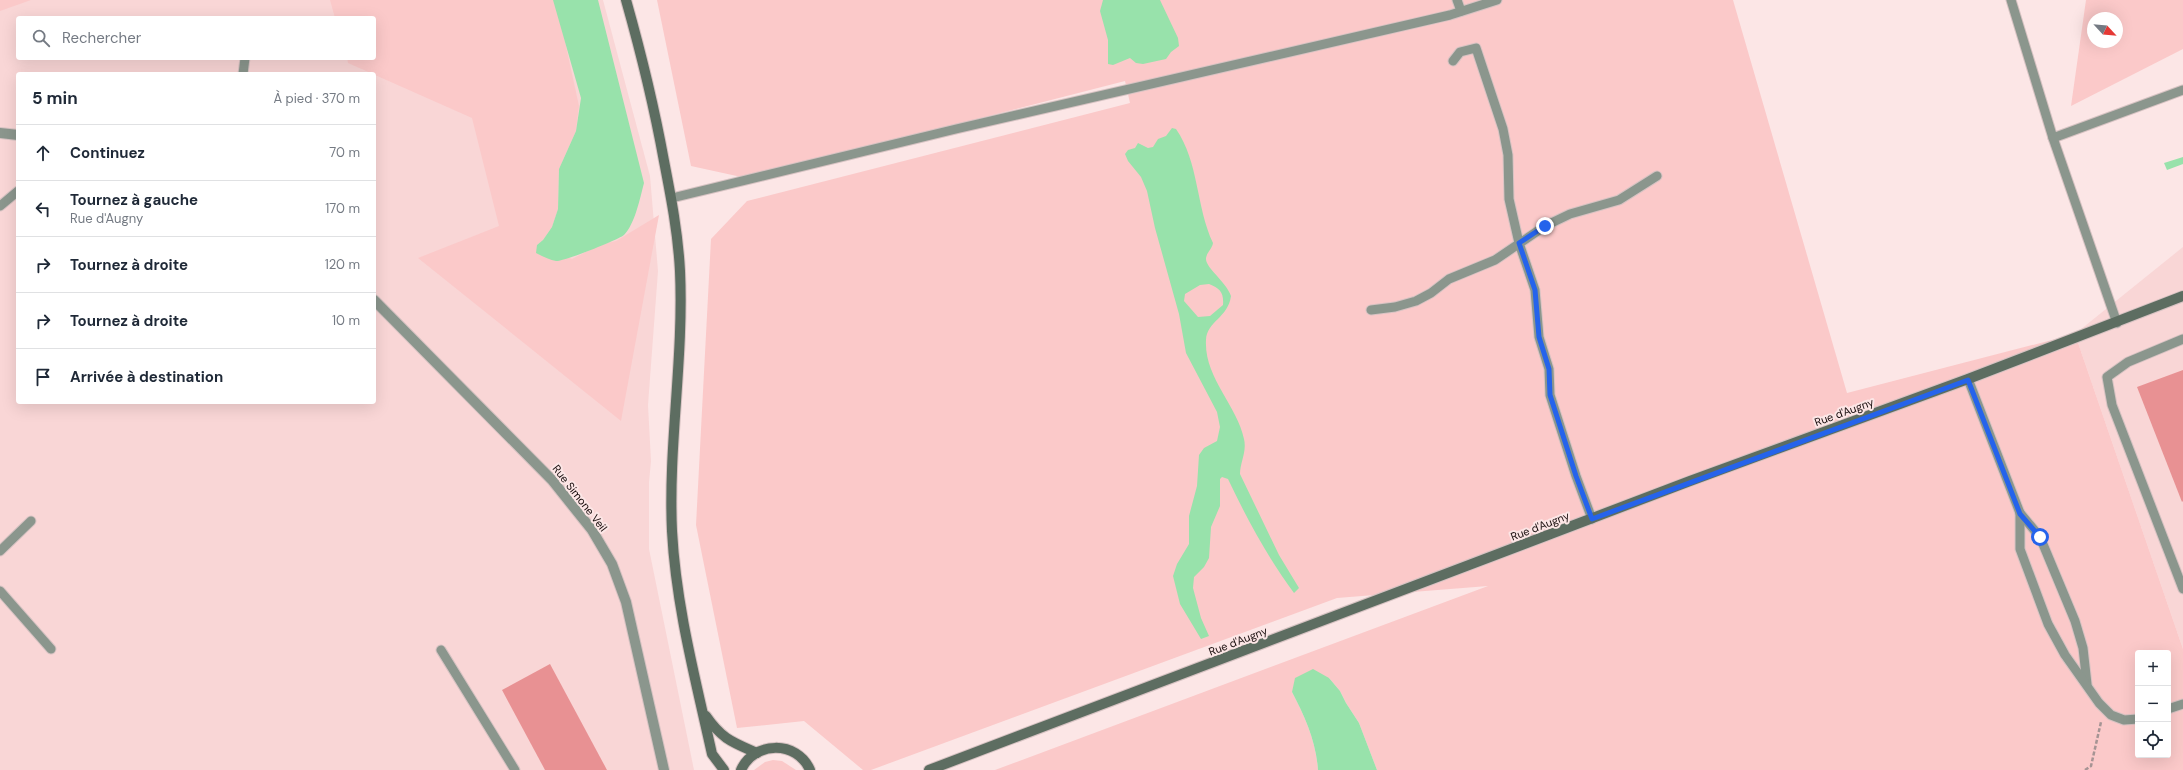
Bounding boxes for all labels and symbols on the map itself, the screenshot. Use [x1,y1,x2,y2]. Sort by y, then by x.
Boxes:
north arrow [2087,12,2123,48]
route end [1536,217,1554,235]
street label: Rue d'Augny [1813,395,1875,429]
street label: Rue Simone Veil [550,462,610,534]
street label: Rue d'Augny [1509,508,1571,544]
route start [2031,528,2049,546]
street label: Rue d'Augny [1207,623,1269,659]

